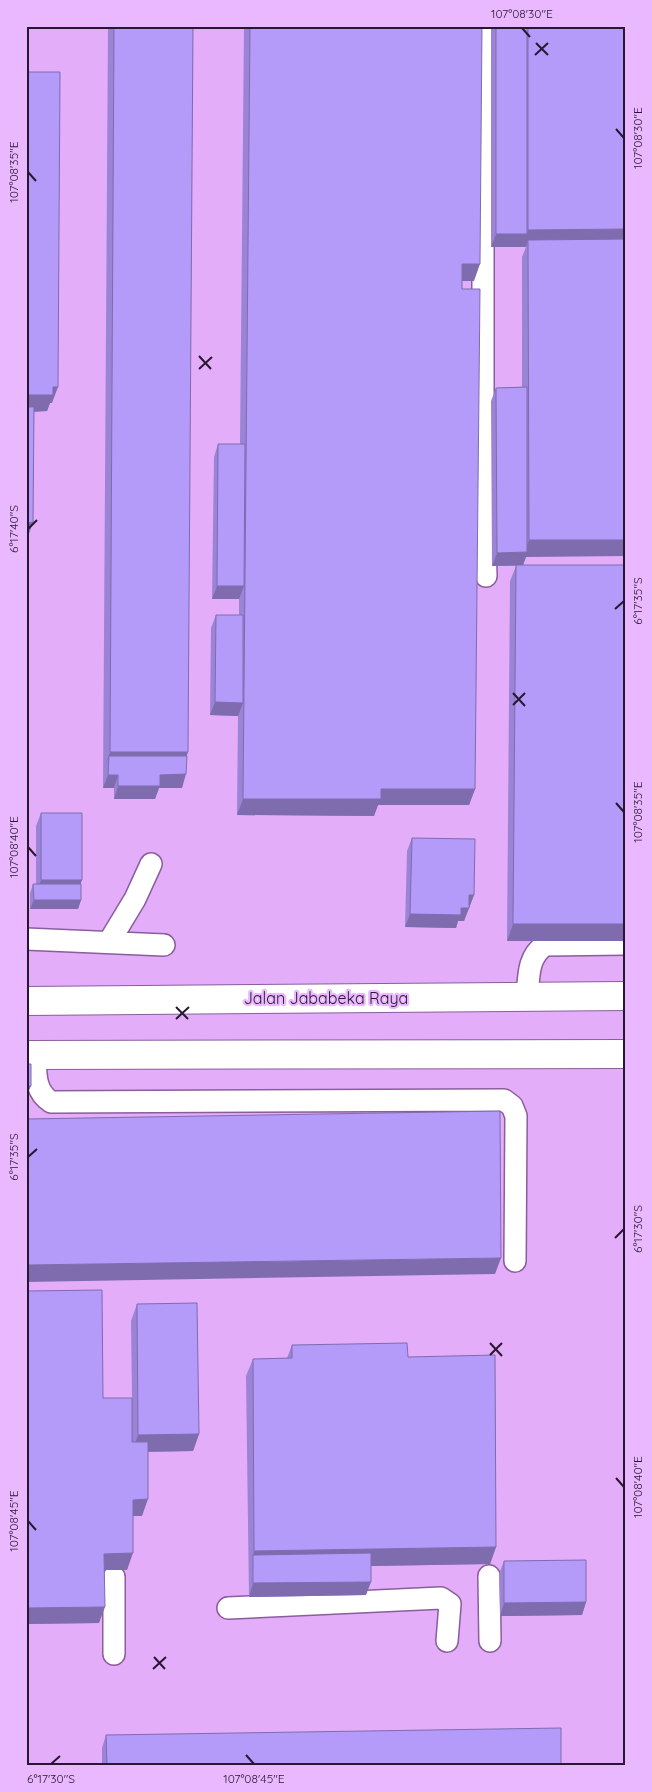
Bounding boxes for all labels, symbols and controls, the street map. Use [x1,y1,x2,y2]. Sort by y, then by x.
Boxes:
text: 107°08'30"E [491,6,553,21]
text: 107°08'30"E [630,107,645,169]
text: 107°08'35"E [6,141,21,203]
text: 6°17'40"S [6,505,21,553]
text: 6°17'35"S [630,577,645,625]
text: 107°08'35"E [630,781,645,843]
text: 107°08'40"E [6,816,21,878]
street label: Jalan Jababeka Raya [244,988,408,1008]
text: 6°17'35"S [6,1133,21,1181]
text: 6°17'30"S [630,1205,645,1253]
text: 107°08'40"E [630,1456,645,1518]
text: 107°08'45"E [6,1490,21,1552]
text: 6°17'30"S [27,1771,75,1786]
text: 107°08'45"E [223,1771,285,1786]

